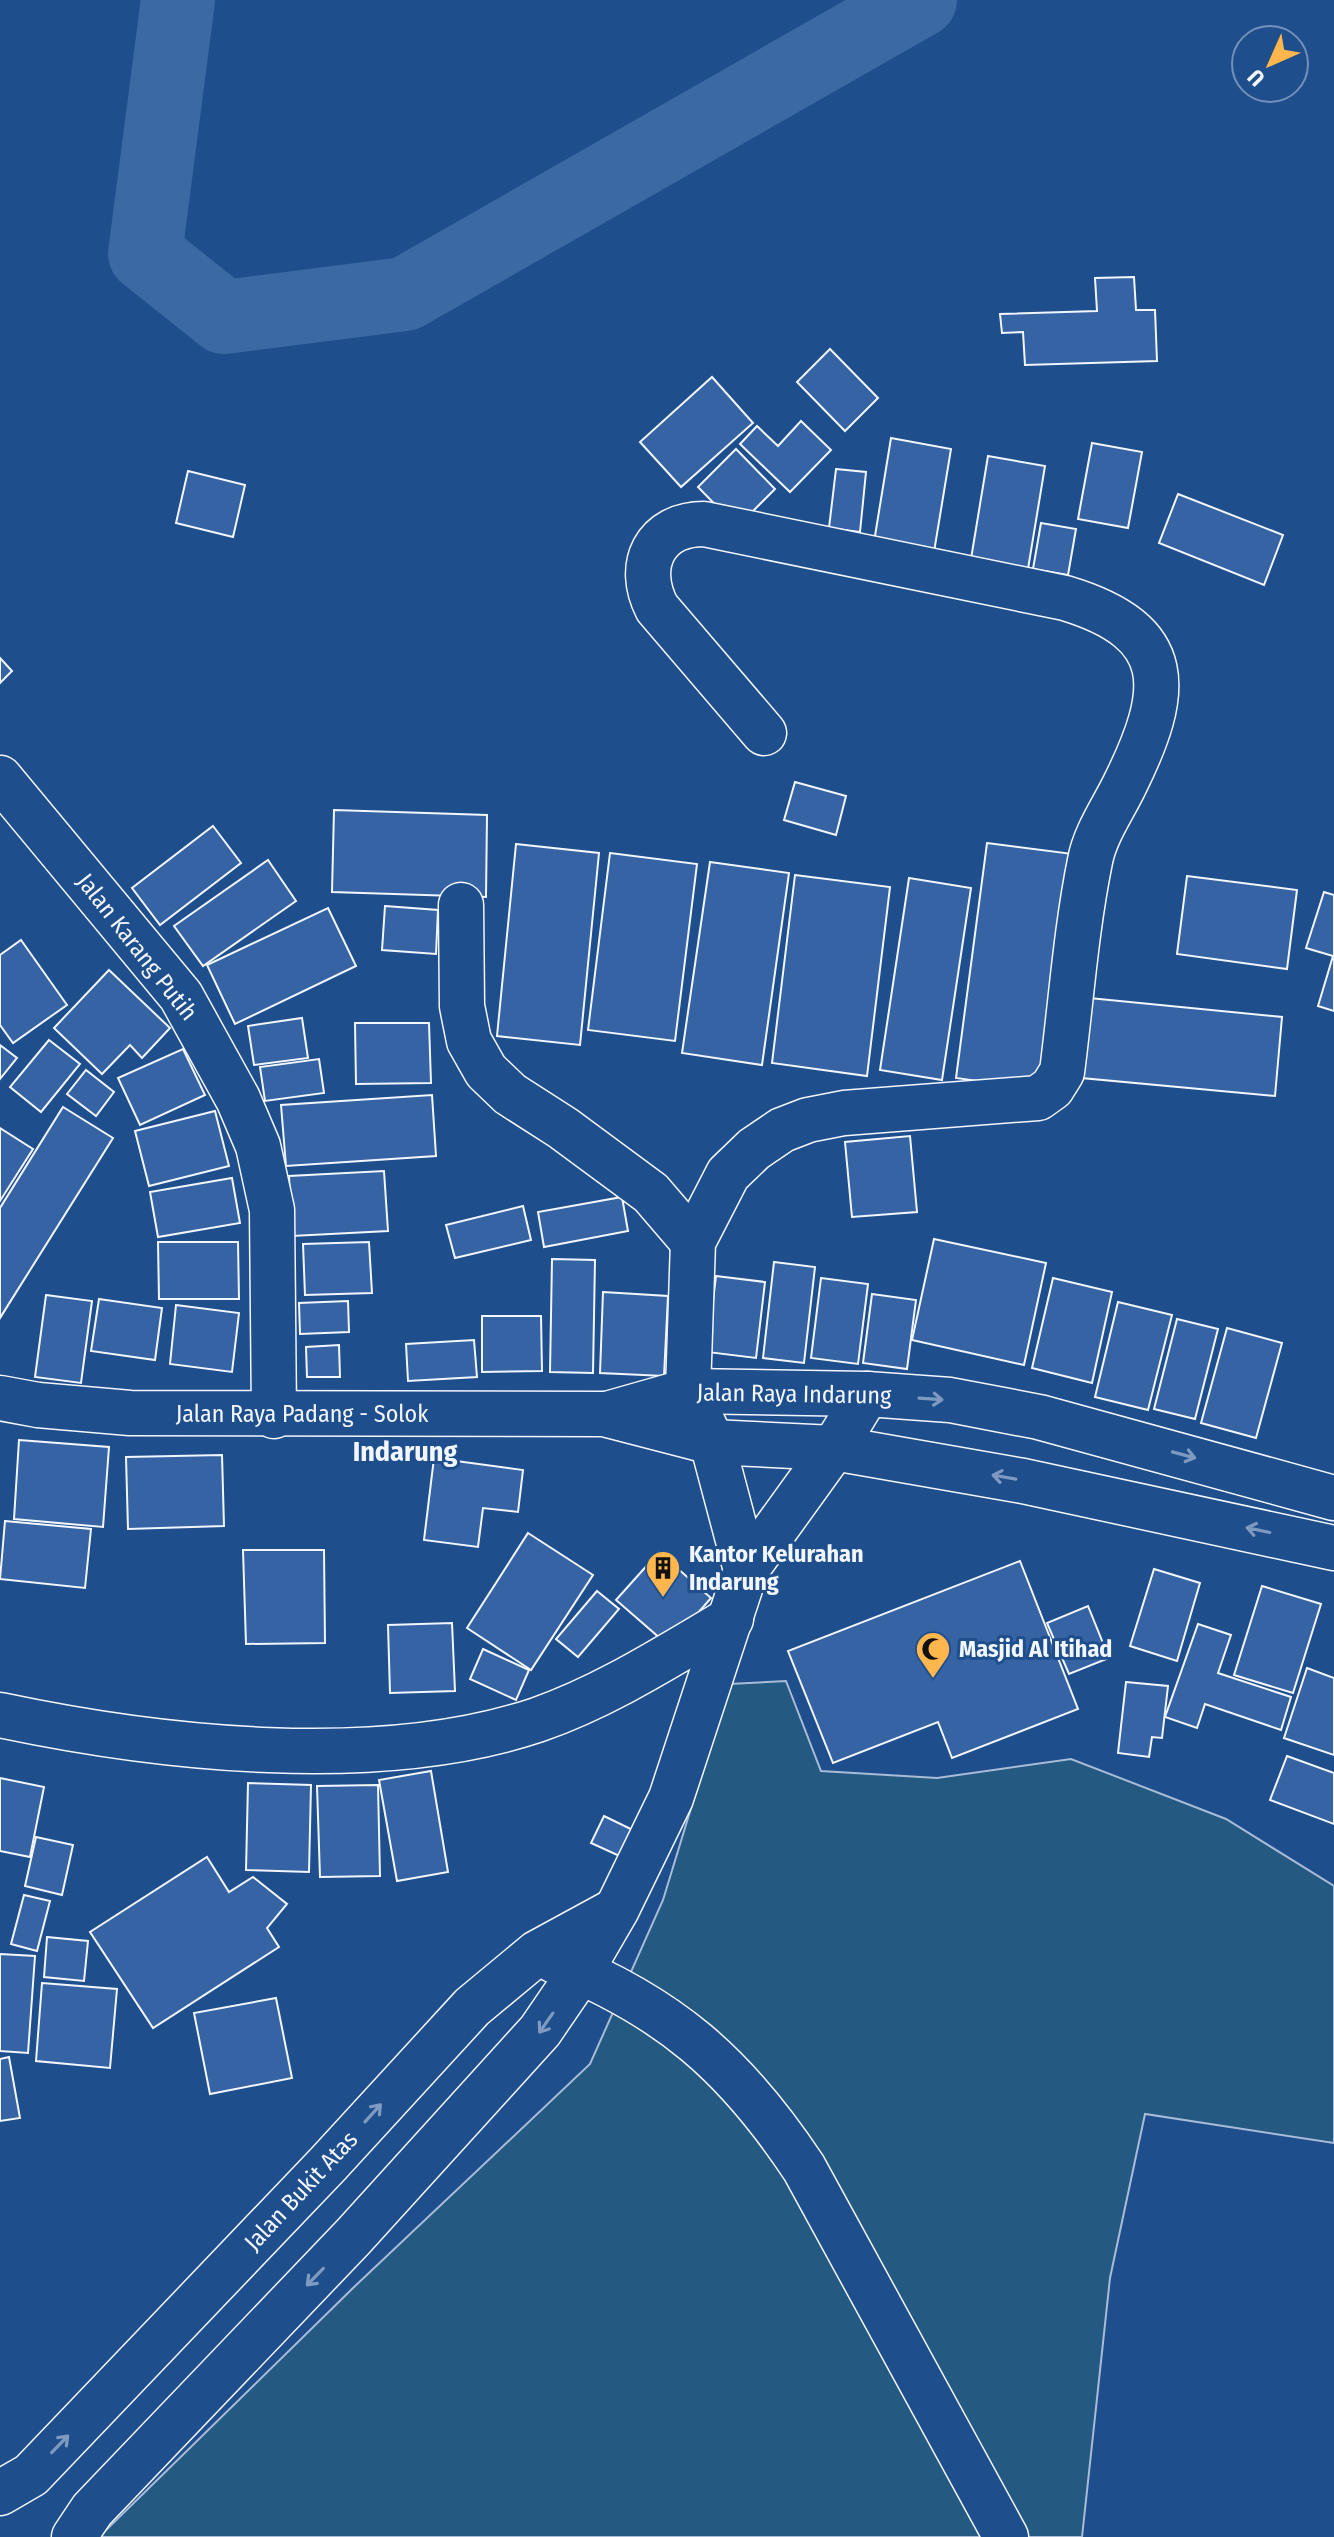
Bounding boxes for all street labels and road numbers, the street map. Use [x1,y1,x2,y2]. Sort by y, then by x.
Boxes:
street label: Jalan Karang Putih [71,868,203,1026]
street label: Jalan Raya Indarung [696,1378,892,1410]
street label: Jalan Raya Padang - Solok [176,1400,429,1428]
street label: Jalan Bukit Atas [239,2126,363,2256]

